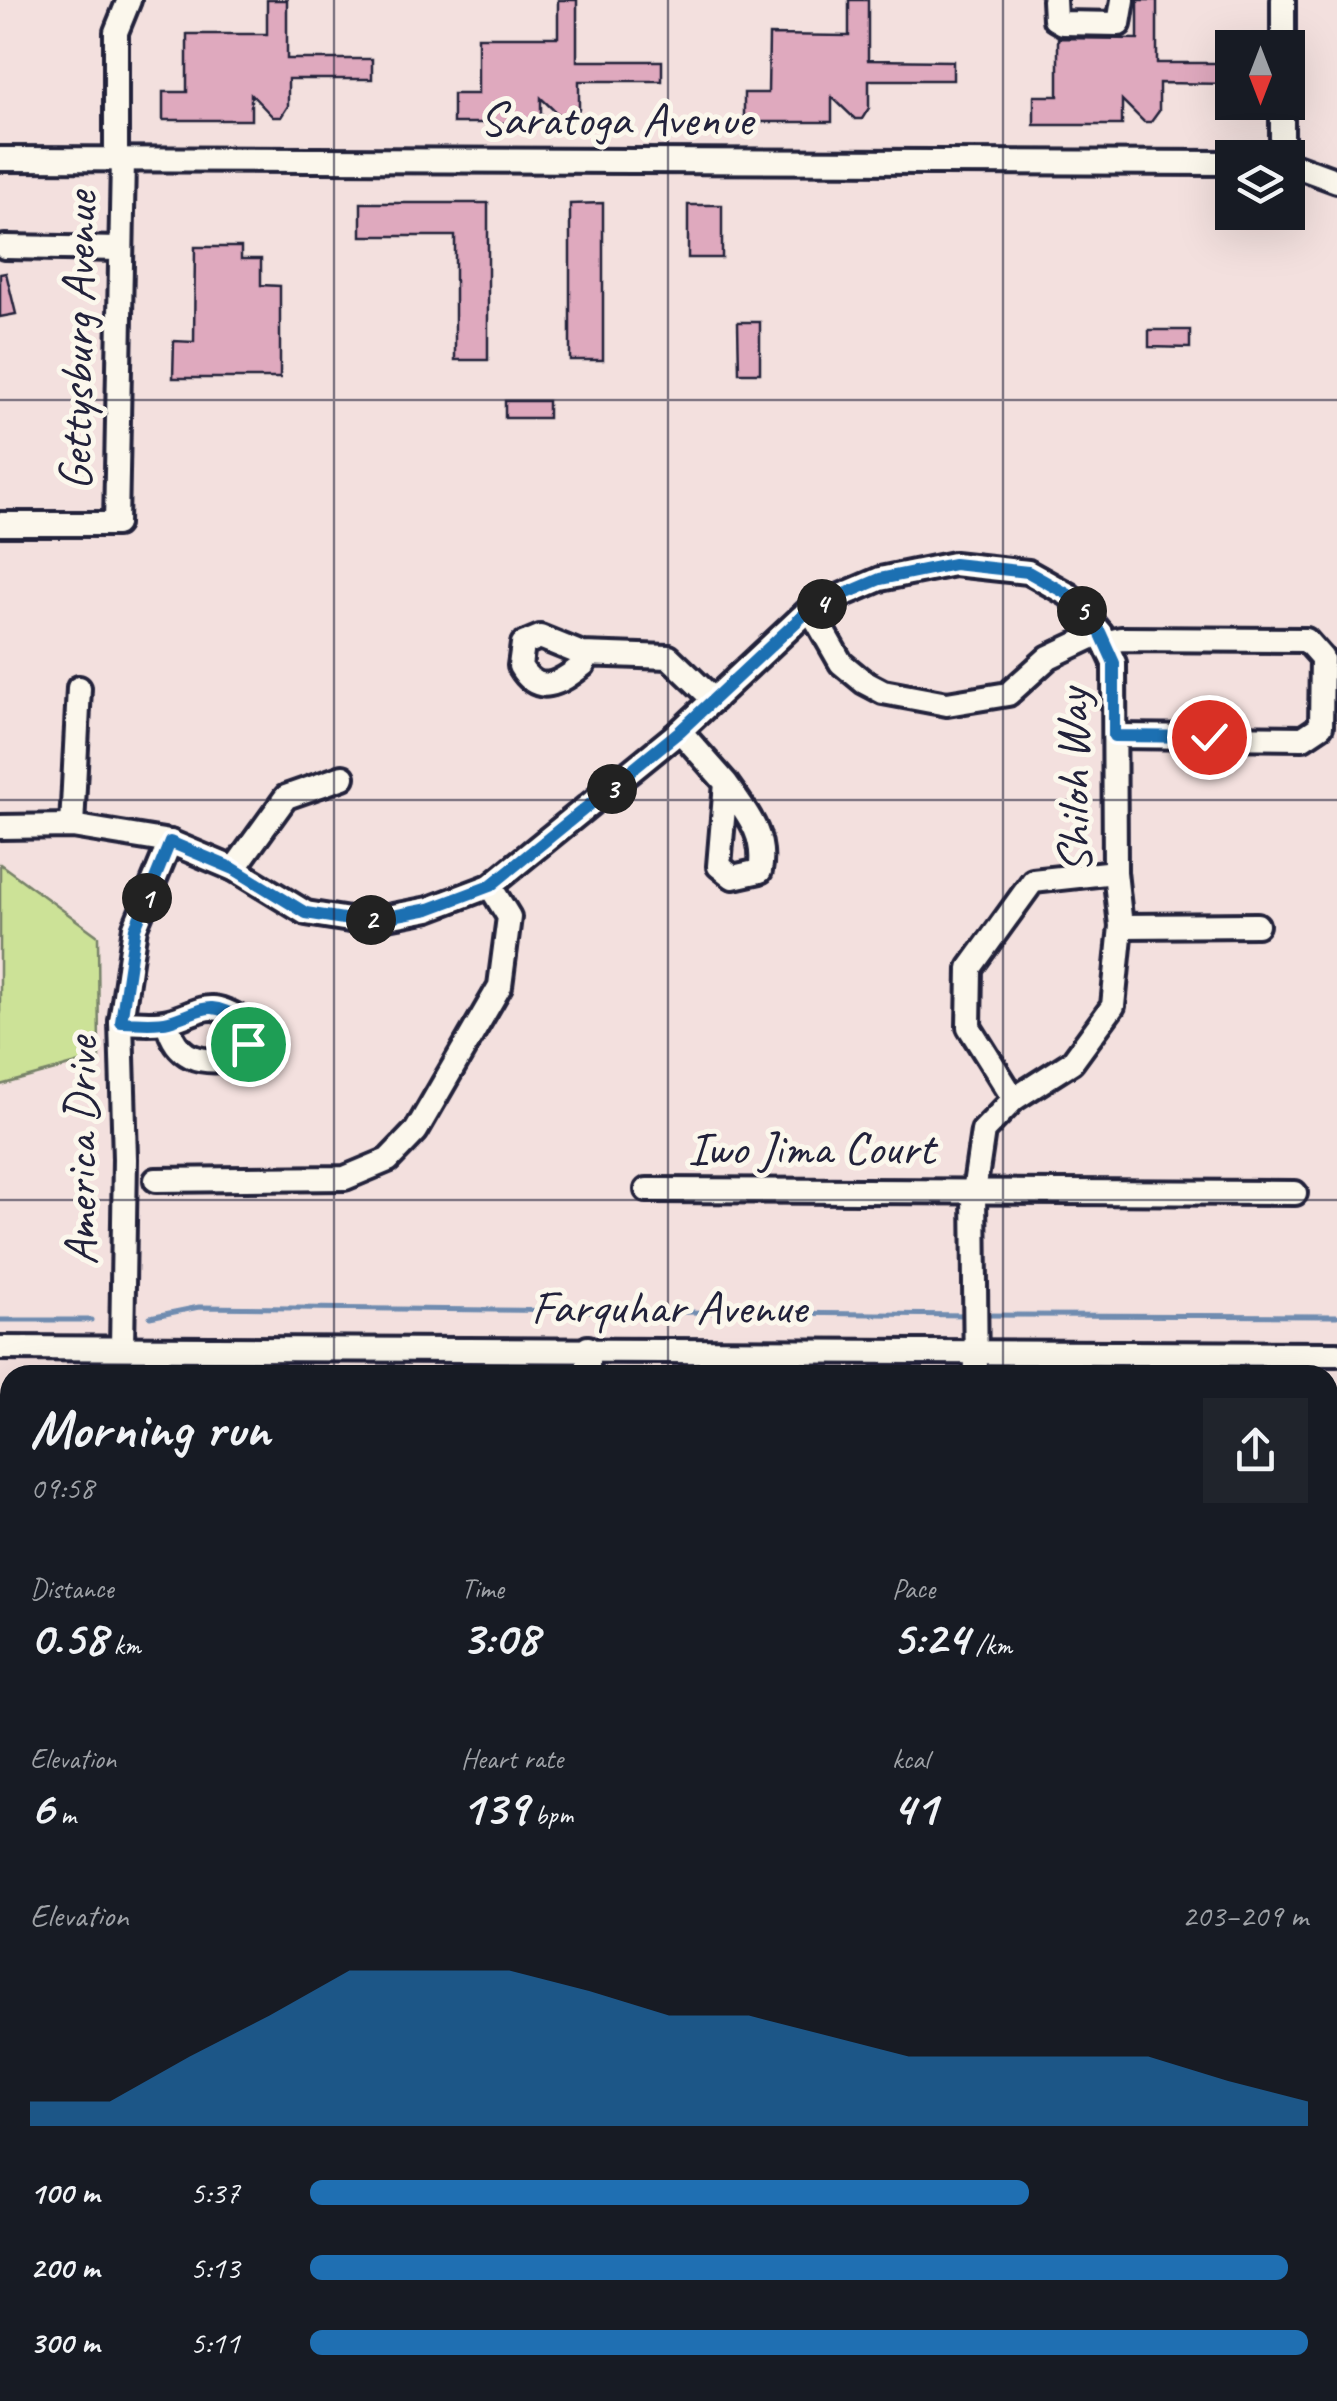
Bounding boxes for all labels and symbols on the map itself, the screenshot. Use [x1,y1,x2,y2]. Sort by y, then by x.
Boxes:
north arrow [1215,30,1305,120]
street label: Saratoga Avenue [479,89,756,149]
street label: Gettysburg Avenue [44,188,110,491]
pin: 4 [797,579,847,629]
pin: 5 [1057,586,1107,636]
street label: Shiloh Way [1041,685,1105,874]
pin [1167,695,1252,780]
pin: 3 [587,764,637,814]
pin: 1 [122,873,172,923]
pin: 2 [346,895,396,945]
pin [206,1002,291,1087]
street label: America Drive [50,1033,110,1265]
street label: Iwo Jima Court [688,1118,938,1178]
street label: Farquhar Avenue [531,1277,810,1337]

